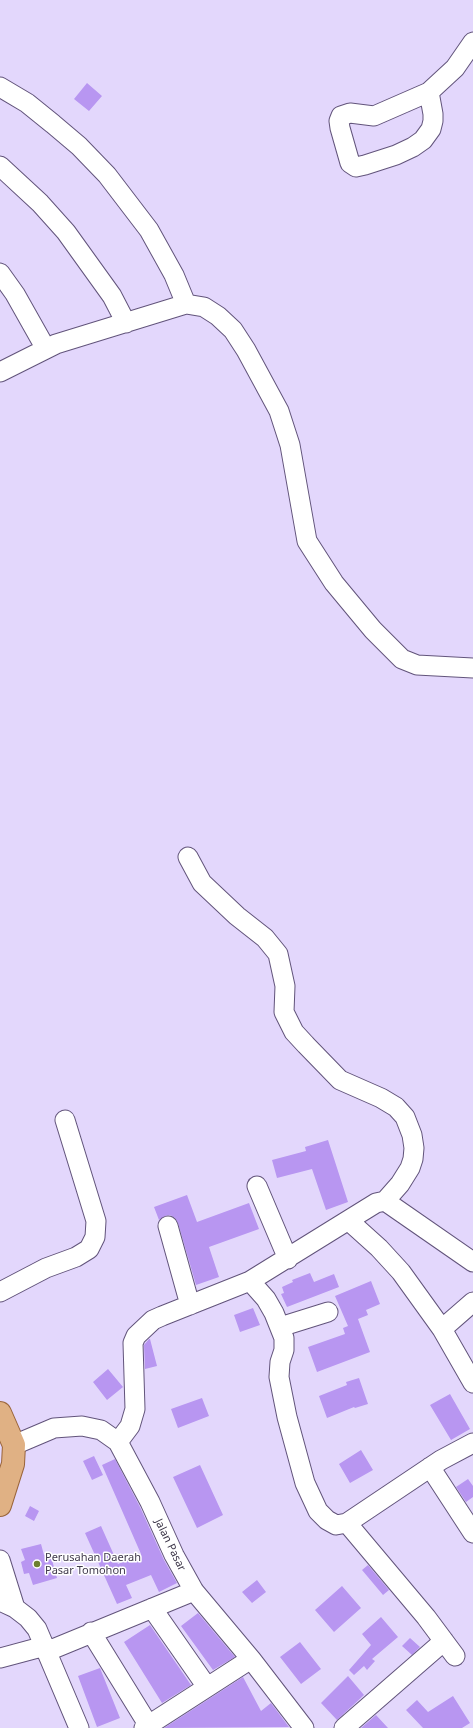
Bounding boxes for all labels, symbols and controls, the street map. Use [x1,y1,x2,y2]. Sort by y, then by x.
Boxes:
street label: Jalan Pasar [152,1517,188,1573]
place label: Perusahan Daerah Pasar Tomohon [45,1551,141,1577]
marker: Perusahan Daerah Pasar Tomohon [32,1559,42,1569]

